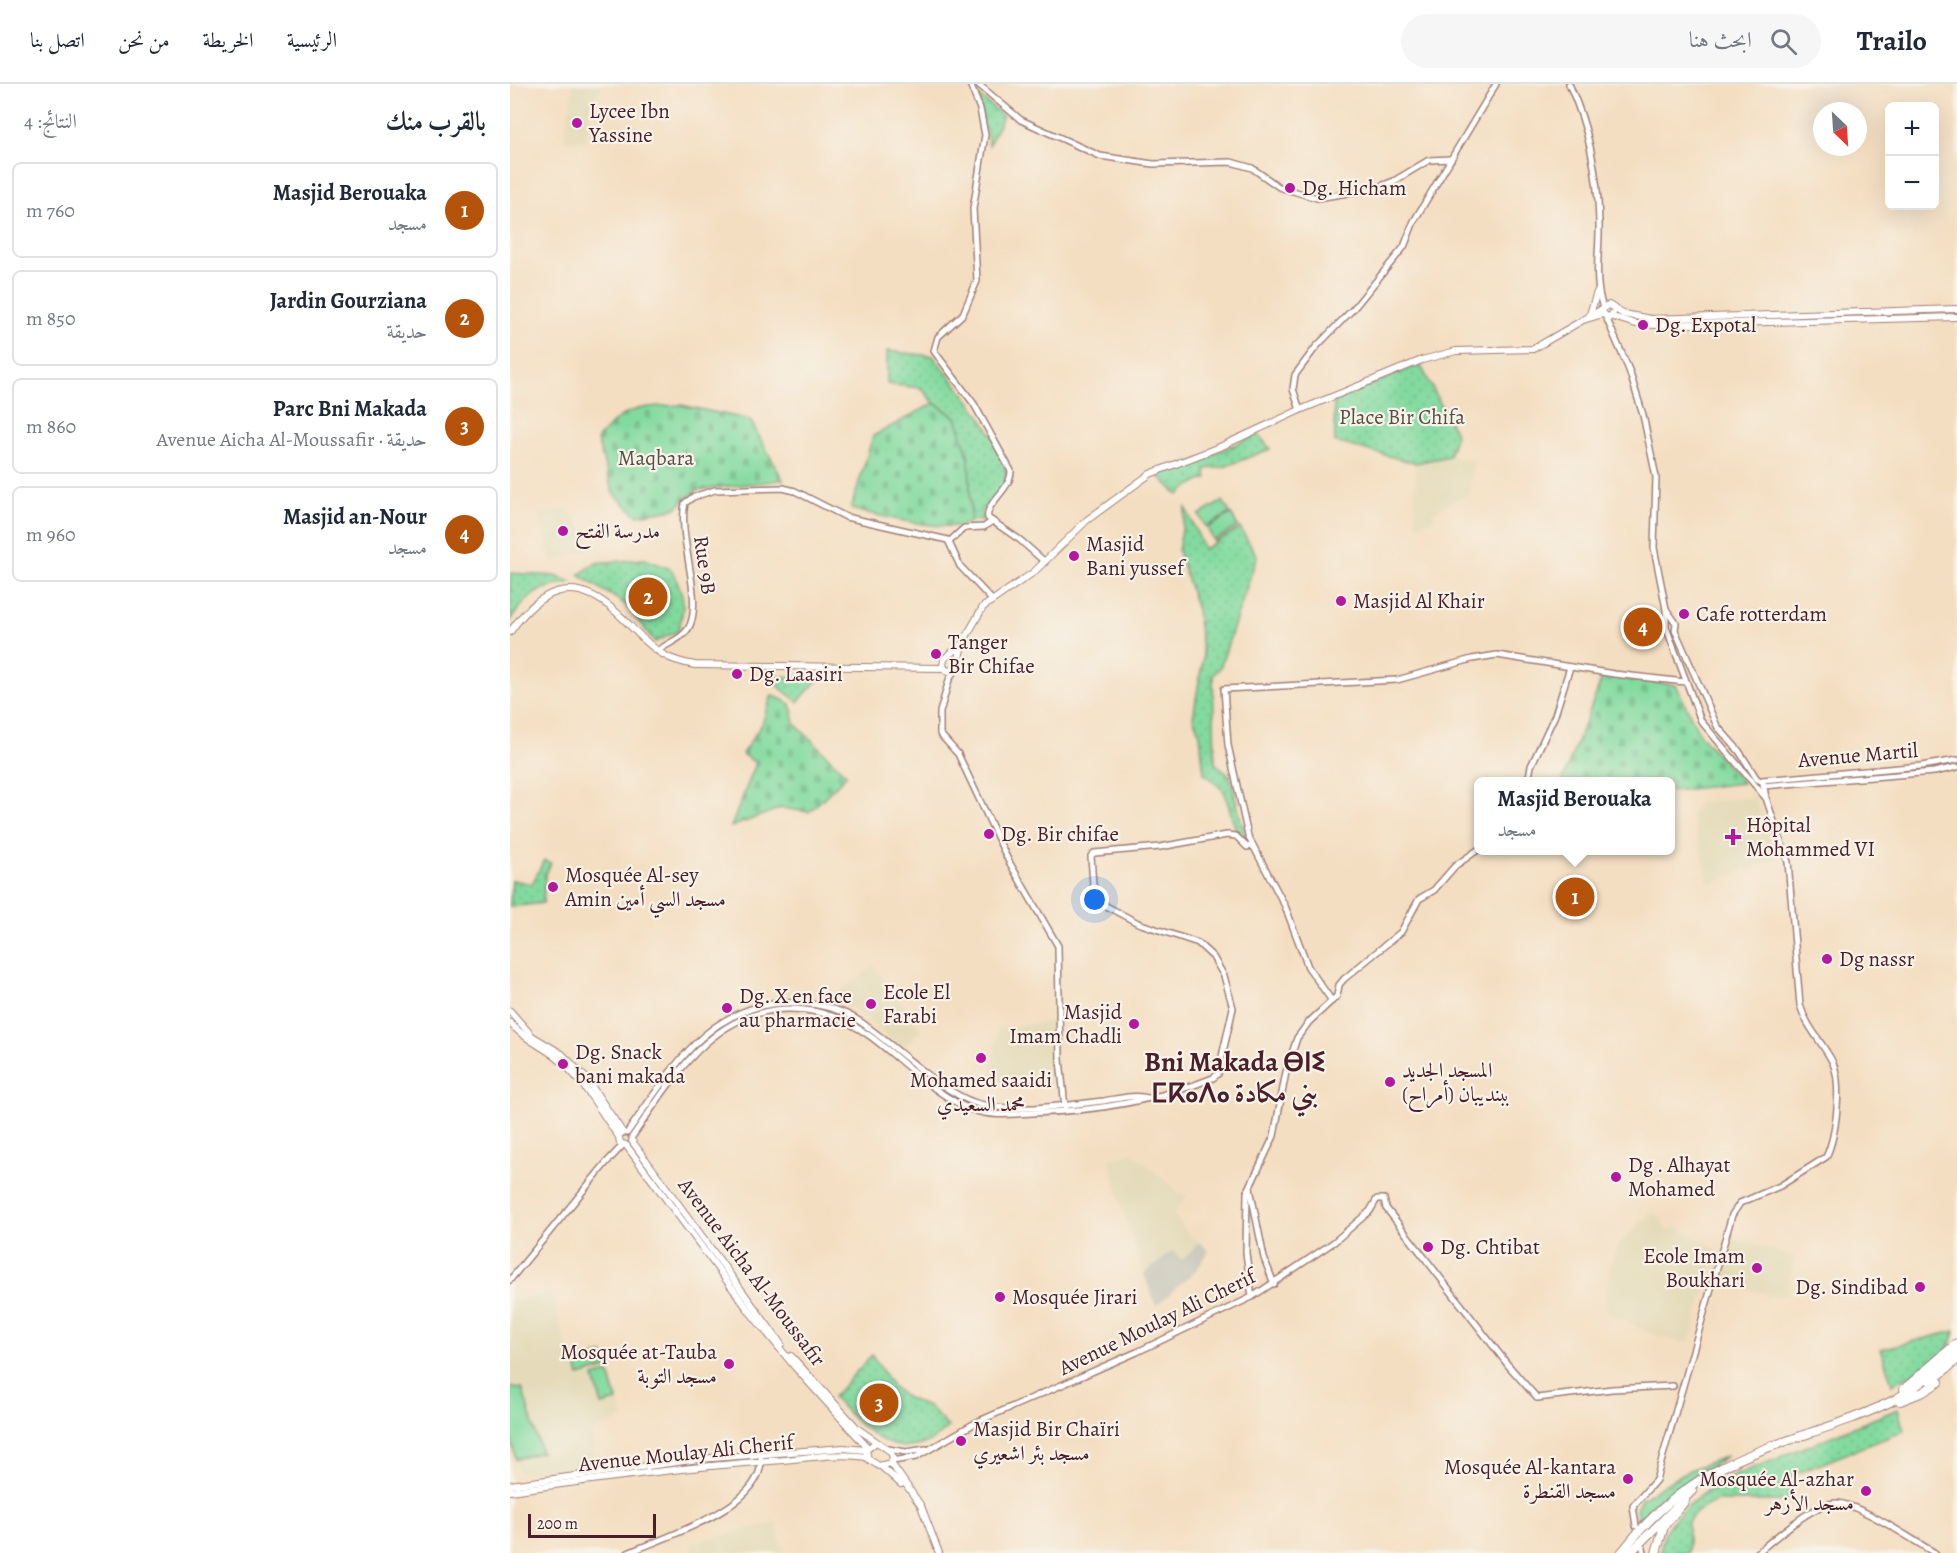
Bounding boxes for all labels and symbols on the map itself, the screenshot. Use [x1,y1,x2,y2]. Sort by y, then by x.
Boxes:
place label: Lycee Ibn Yassine [588,97,670,149]
north arrow [1813,102,1867,156]
marker: Lycee Ibn Yassine [570,116,584,130]
place label: Dg. Hicham [1302,174,1406,202]
marker: Dg. Hicham [1283,181,1297,195]
place label: Dg. Expotal [1655,311,1756,339]
marker: Dg. Expotal [1636,318,1650,332]
park label: Place Bir Chifa [1339,403,1465,431]
park label: Maqbara [618,444,694,472]
place label: مدرسة الفتح [575,517,660,550]
marker: مدرسة الفتح [556,524,570,538]
place label: Masjid Bani yussef [1086,530,1187,582]
street label: Rue 9B [687,534,723,596]
marker: Masjid Bani yussef [1067,549,1081,563]
pin: 2 [628,574,668,620]
place label: Masjid Al Khair [1353,587,1485,615]
marker: Masjid Al Khair [1334,594,1348,608]
place label: Cafe rotterdam [1696,600,1827,628]
pin: 4 [1624,604,1662,650]
marker: Cafe rotterdam [1677,607,1691,621]
place label: Tanger Bir Chifae [948,628,1035,680]
marker: Tanger Bir Chifae [929,647,943,661]
place label: Dg. Laasiri [749,660,843,688]
marker: Dg. Laasiri [730,667,744,681]
street label: Avenue Martil [1796,736,1919,774]
place label: Hôpital Mohammed VI [1746,811,1875,863]
place label: Dg. Bir chifae [1001,820,1119,848]
marker: Dg. Bir chifae [982,827,996,841]
marker: Hôpital Mohammed VI [1724,828,1742,846]
place label: Mosquée Al-sey Amin مسجد السي أمين [564,861,726,919]
pin: 1 [1556,874,1594,920]
marker: Mosquée Al-sey Amin مسجد السي أمين [546,880,560,894]
your location [1080,885,1109,914]
place label: Dg nassr [1839,945,1915,973]
marker: Dg nassr [1820,952,1834,966]
place label: Ecole El Farabi [883,978,950,1030]
place label: Dg. X en face au pharmacie [739,982,856,1034]
marker: Ecole El Farabi [864,997,878,1011]
place label: Masjid Imam Chadli [1009,998,1123,1050]
marker: Dg. X en face au pharmacie [720,1001,734,1015]
marker: Masjid Imam Chadli [1127,1017,1141,1031]
place label: Dg. Snack bani makada [575,1038,685,1090]
district label: Bni Makada ⴱⵏⵉ ⵎⴽⴰⴷⴰ بني مكادة [1144,1044,1326,1117]
marker: Mohamed saaidi محمد السعيدي [974,1051,988,1065]
place label: المسجد الجديد (أمراح) ببنديبان [1402,1056,1510,1113]
marker: Dg. Snack bani makada [556,1057,570,1071]
place label: Mohamed saaidi محمد السعيدي [910,1066,1052,1120]
marker: المسجد الجديد (أمراح) ببنديبان [1383,1075,1397,1089]
place label: Dg . Alhayat Mohamed [1628,1151,1731,1203]
marker: Dg . Alhayat Mohamed [1609,1170,1623,1184]
street label: Avenue Aicha Al-Moussafir [671,1171,832,1372]
place label: Dg. Chtibat [1440,1233,1540,1261]
marker: Dg. Chtibat [1421,1240,1435,1254]
place label: Ecole Imam Boukhari [1643,1242,1745,1294]
street label: Avenue Moulay Ali Cherif [1053,1261,1263,1382]
marker: Ecole Imam Boukhari [1750,1261,1764,1275]
place label: Dg. Sindibad [1795,1273,1909,1301]
marker: Dg. Sindibad [1913,1280,1927,1294]
place label: Mosquée Jirari [1012,1283,1137,1311]
marker: Mosquée Jirari [993,1290,1007,1304]
place label: Mosquée at-Tauba مسجد التوبة [560,1338,717,1390]
marker: Mosquée at-Tauba مسجد التوبة [722,1357,736,1371]
pin: 3 [860,1380,898,1426]
place label: Masjid Bir Chaïri مسجد بئر اشعيري [973,1415,1120,1469]
street label: Avenue Moulay Ali Cherif [576,1427,798,1478]
marker: Masjid Bir Chaïri مسجد بئر اشعيري [954,1434,968,1448]
place label: Mosquée Al-kantara مسجد القنطرة [1444,1453,1616,1505]
place label: Mosquée Al-azhar مسجد الأزهر [1699,1465,1854,1517]
marker: Mosquée Al-kantara مسجد القنطرة [1621,1472,1635,1486]
marker: Mosquée Al-azhar مسجد الأزهر [1859,1484,1873,1498]
scale bar [528,1511,656,1538]

